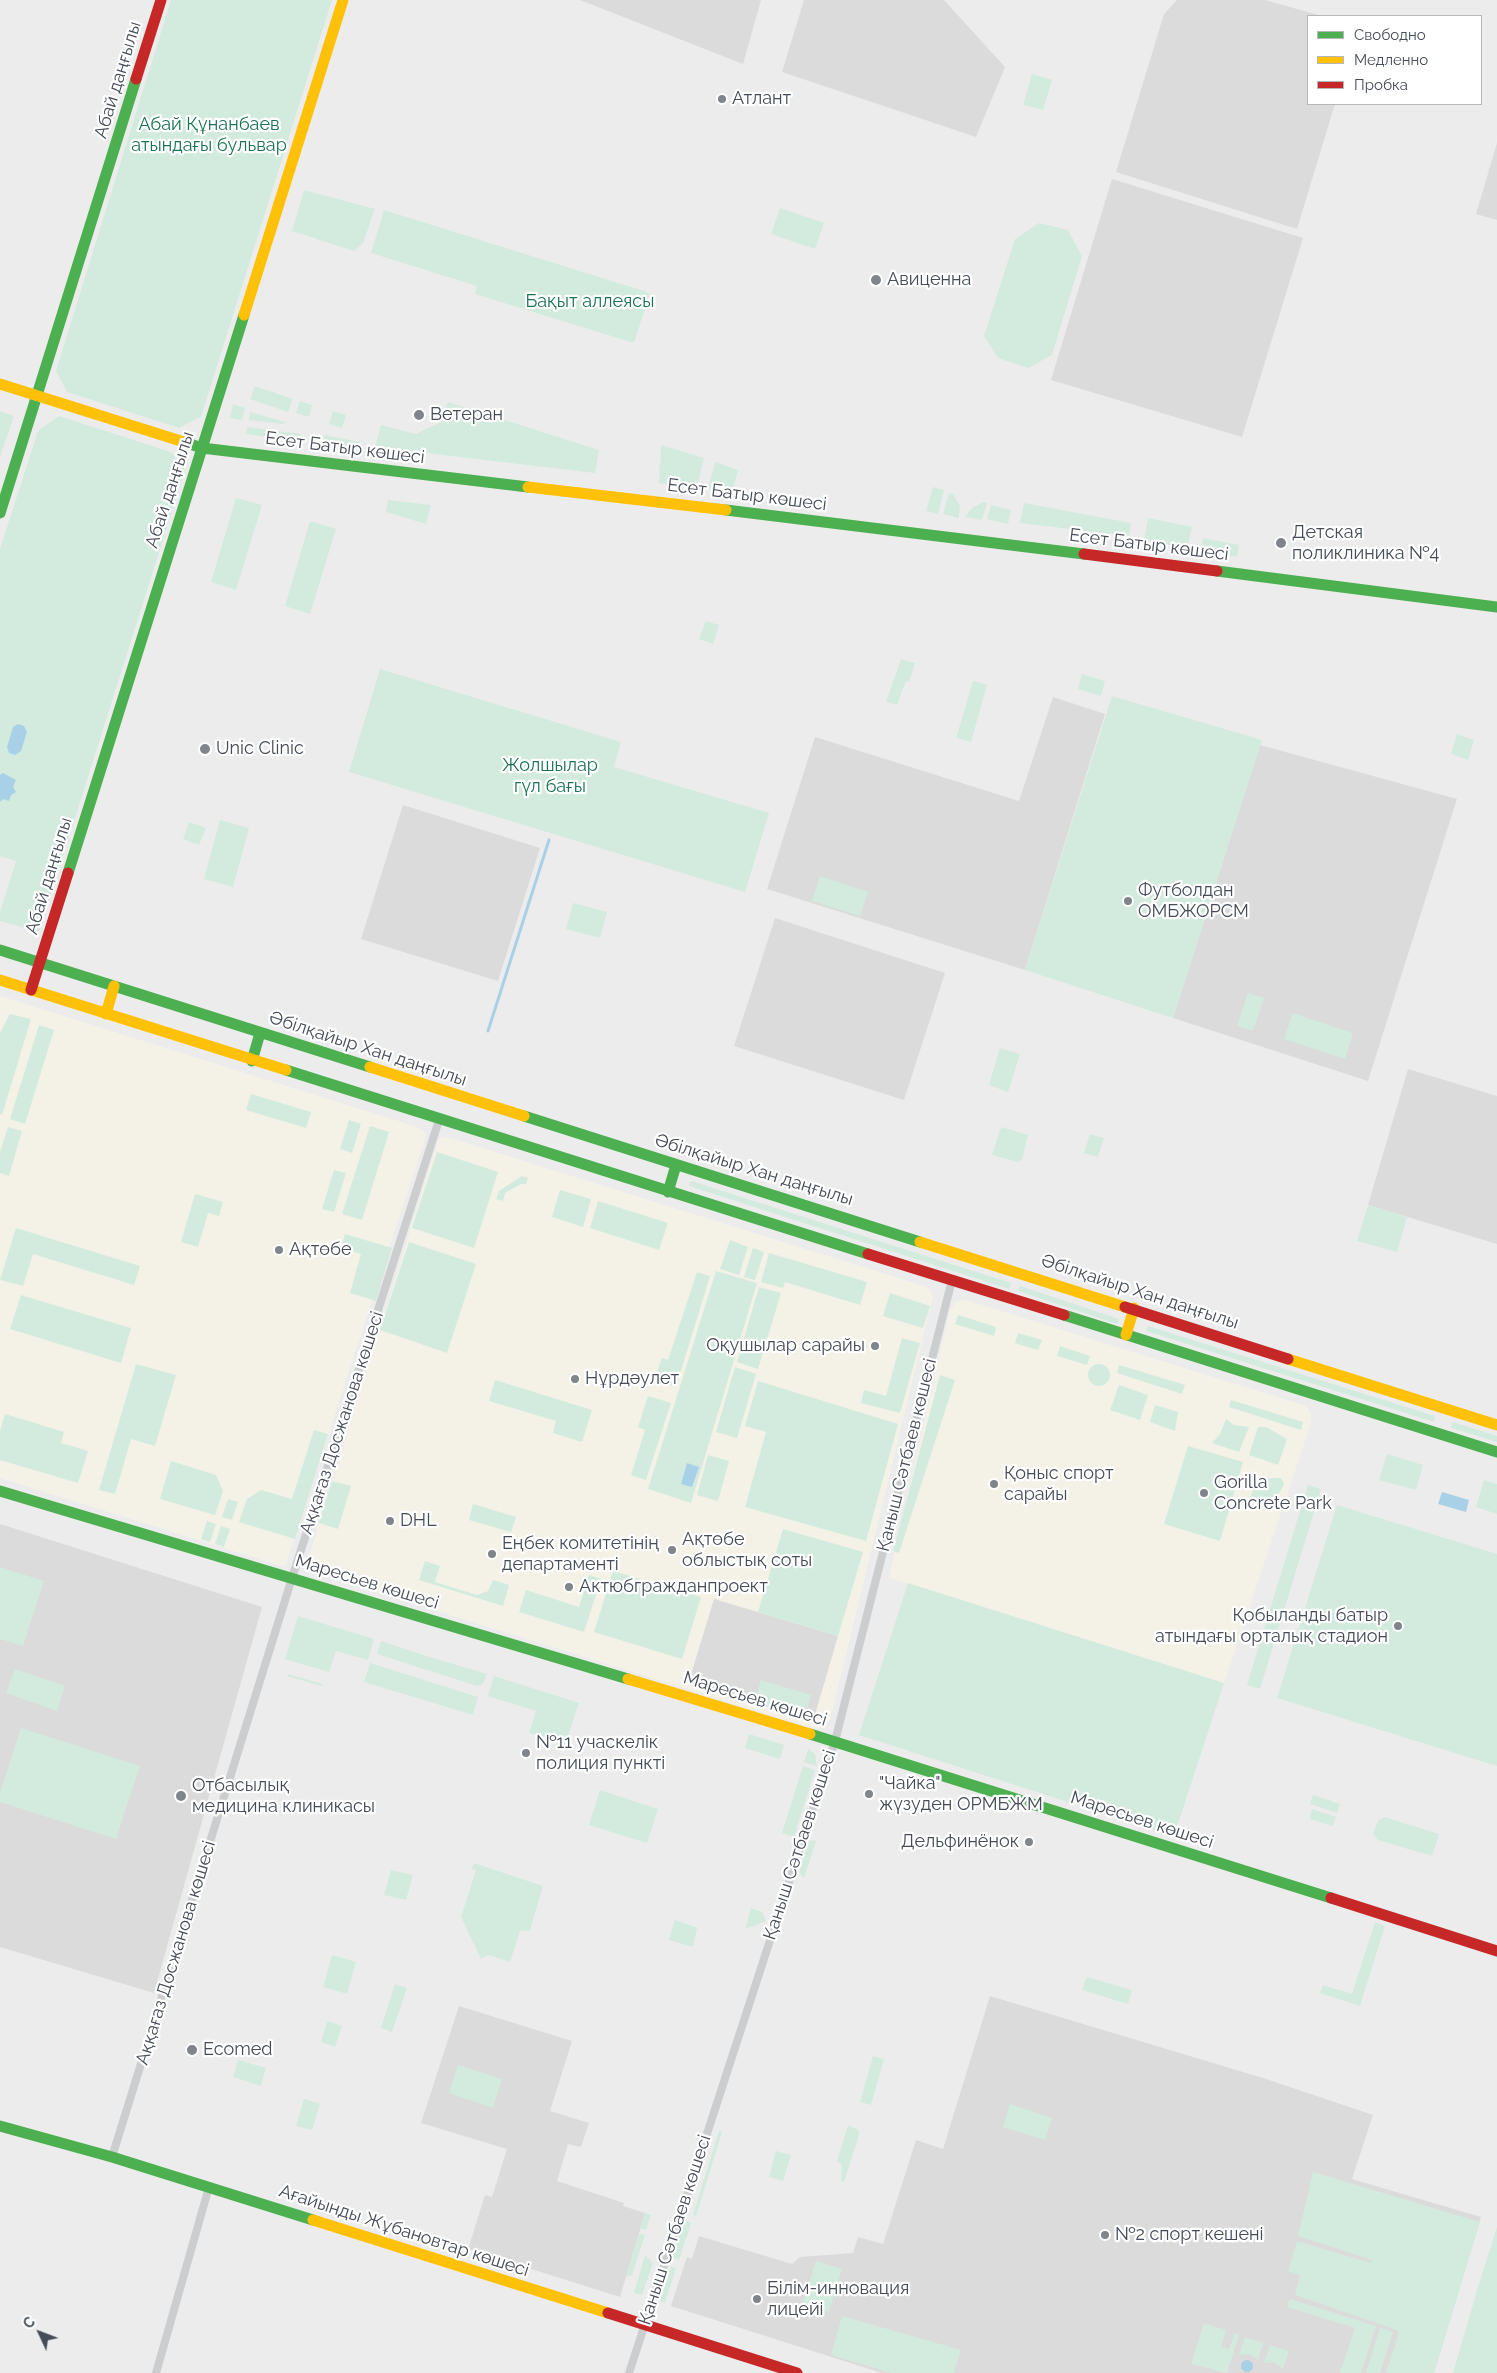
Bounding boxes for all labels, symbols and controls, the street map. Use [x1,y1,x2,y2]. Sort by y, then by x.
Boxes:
legend [1307,15,1482,105]
street label: Абай даңғылы [90,19,146,141]
text: Свободно [1354,26,1426,44]
text: Медленно [1354,51,1428,69]
text: Пробка [1354,76,1408,94]
place label: Атлант [732,88,791,110]
marker: Атлант [716,93,728,105]
park label: Абай Құнанбаев атындағы бульвар [131,114,287,156]
place label: Авиценна [887,269,971,291]
marker: Авиценна [869,273,883,287]
park label: Бақыт аллеясы [526,291,654,313]
place label: Ветеран [430,404,503,426]
marker: Ветеран [412,408,426,422]
street label: Есет Батыр көшесі [264,428,426,468]
street label: Абай даңғылы [141,429,199,551]
street label: Есет Батыр көшесі [666,475,828,515]
place label: Детская поликлиника №4 [1292,522,1439,564]
street label: Есет Батыр көшесі [1068,525,1230,565]
marker: Детская поликлиника №4 [1274,536,1288,550]
place label: Unic Clinic [216,738,304,760]
marker: Unic Clinic [198,742,212,756]
park label: Жолшылар гүл бағы [502,755,598,798]
street label: Абай даңғылы [21,815,77,937]
place label: Футболдан ОМБЖОРСМ [1138,880,1249,922]
marker: Футболдан ОМБЖОРСМ [1122,895,1134,907]
street label: Әбілқайыр Хан даңғылы [267,1007,469,1091]
street label: Әбілқайыр Хан даңғылы [652,1130,856,1210]
place label: Ақтөбе [289,1239,352,1261]
marker: Ақтөбе [273,1244,285,1256]
street label: Әбілқайыр Хан даңғылы [1039,1250,1241,1334]
street label: Аққағаз Досжанова көшесі [296,1309,388,1537]
place label: Оқушылар сарайы [706,1335,865,1357]
marker: Оқушылар сарайы [869,1340,881,1352]
street label: Қаныш Сәтбаев көшесі [873,1356,941,1554]
place label: Нұрдәулет [585,1368,679,1390]
marker: Нұрдәулет [569,1373,581,1385]
place label: Қоныс спорт сарайы [1004,1463,1114,1506]
place label: Gorilla Concrete Park [1214,1472,1332,1515]
marker: Қоныс спорт сарайы [988,1478,1000,1490]
marker: Gorilla Concrete Park [1198,1487,1210,1499]
place label: DHL [400,1510,437,1532]
marker: DHL [384,1515,396,1527]
place label: Ақтөбе облыстық соты [682,1529,812,1572]
place label: Еңбек комитетінің департаменті [502,1533,659,1576]
marker: Ақтөбе облыстық соты [666,1544,678,1556]
marker: Еңбек комитетінің департаменті [486,1548,498,1560]
street label: Маресьев көшесі [293,1550,441,1614]
place label: Актюбгражданпроект [579,1576,768,1598]
marker: Актюбгражданпроект [563,1581,575,1593]
place label: Қобыланды батыр атындағы орталық стадион [1155,1605,1388,1648]
marker: Қобыланды батыр атындағы орталық стадион [1392,1620,1404,1632]
street label: Маресьев көшесі [681,1667,829,1731]
place label: №11 учаскелік полиция пункті [536,1732,665,1775]
marker: №11 учаскелік полиция пункті [520,1747,532,1759]
street label: Қаныш Сәтбаев көшесі [759,1747,841,1943]
place label: "Чайка" жүзуден ОРМБЖМ [879,1773,1043,1816]
place label: Отбасылық медицина клиникасы [192,1775,375,1818]
street label: Маресьев көшесі [1068,1787,1216,1853]
marker: "Чайка" жүзуден ОРМБЖМ [863,1788,875,1800]
marker: Отбасылық медицина клиникасы [174,1789,188,1803]
place label: Дельфинёнок [901,1831,1019,1853]
marker: Дельфинёнок [1023,1836,1035,1848]
street label: Аққағаз Досжанова көшесі [132,1838,220,2068]
place label: Ecomed [203,2039,272,2061]
marker: Ecomed [185,2043,199,2057]
street label: Қаныш Сәтбаев көшесі [634,2132,716,2328]
street label: Ағайынды Жұбановтар көшесі [276,2180,532,2282]
place label: №2 спорт кешені [1115,2224,1263,2246]
marker: №2 спорт кешені [1099,2229,1111,2241]
place label: Білім-инновация лицейі [767,2278,909,2320]
marker: Білім-инновация лицейі [751,2293,763,2305]
north arrow [15,2308,65,2358]
text: С [20,2314,38,2332]

